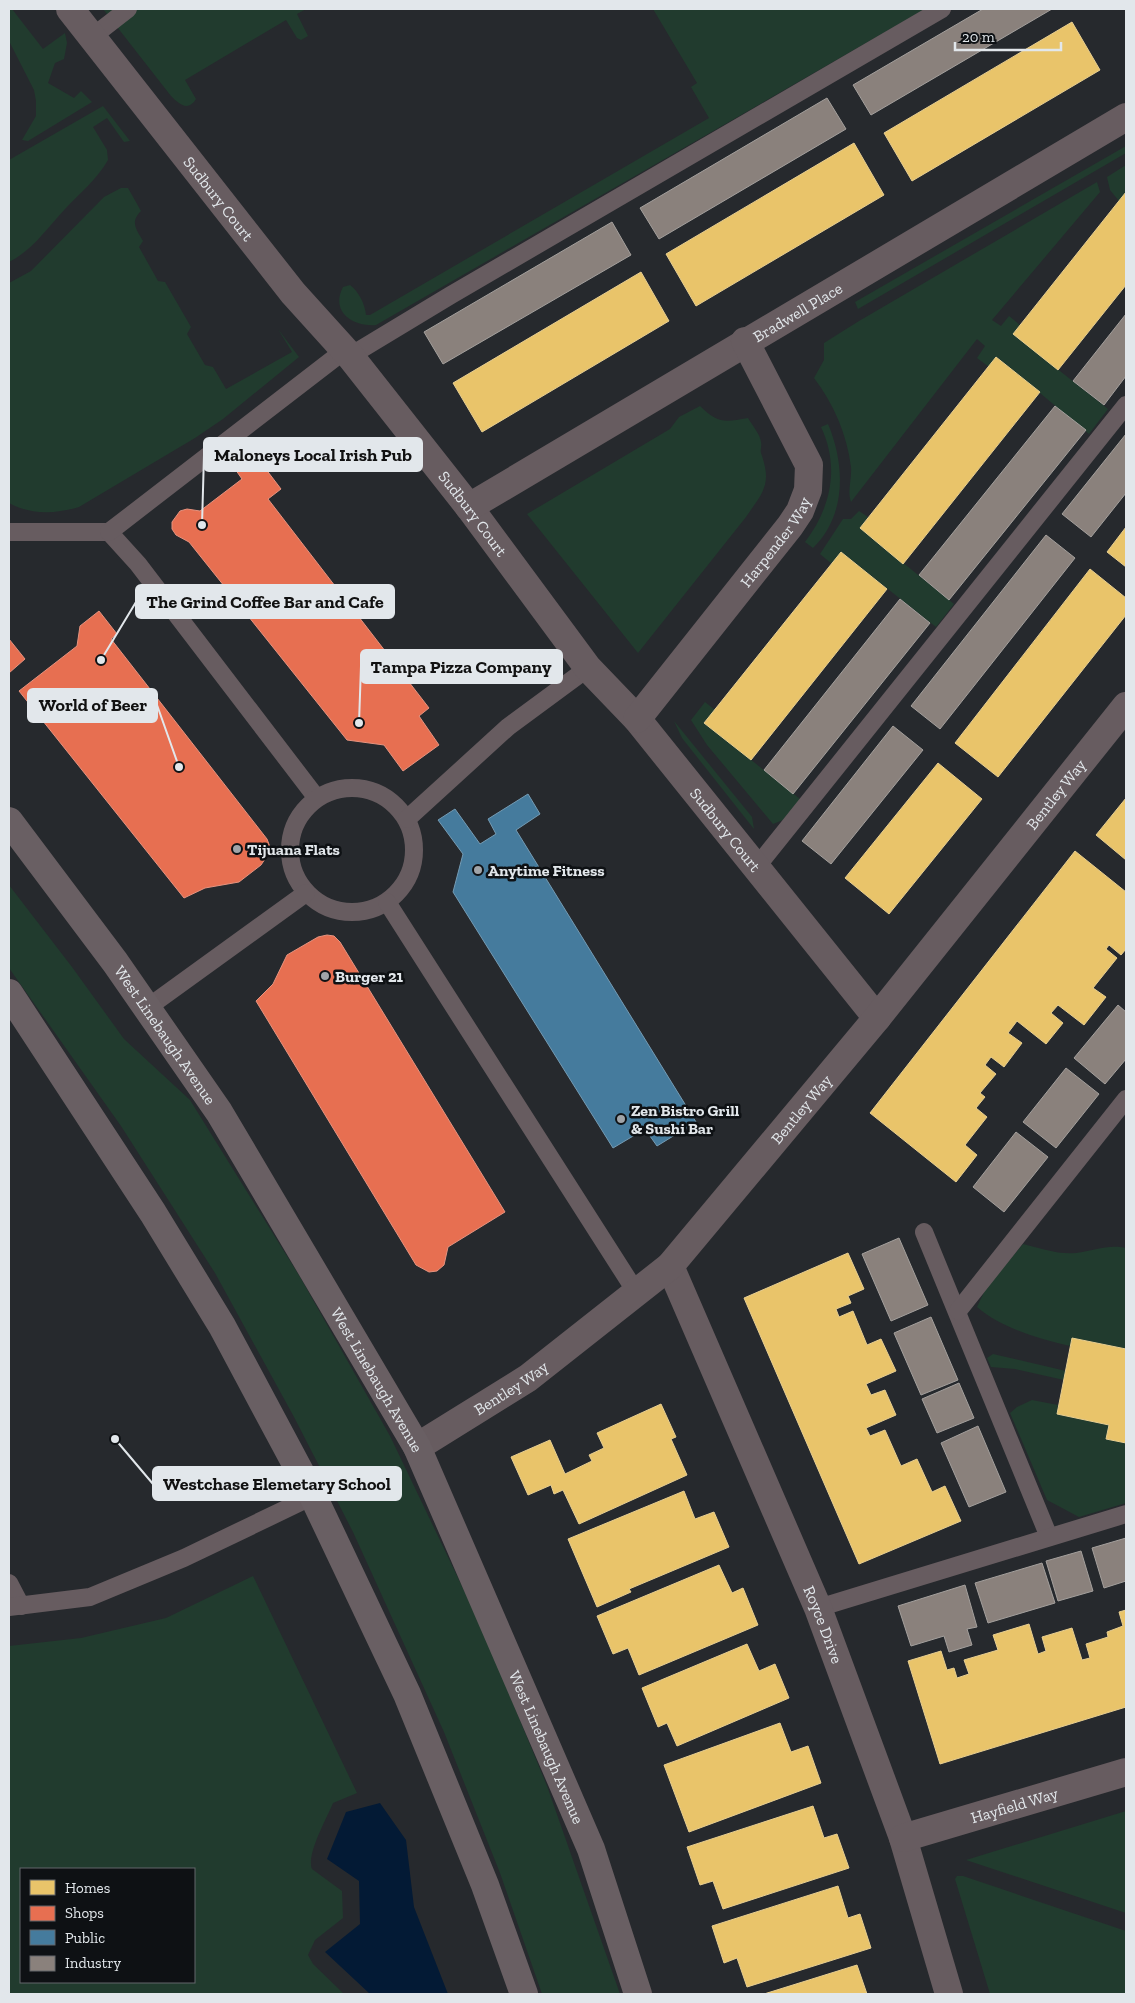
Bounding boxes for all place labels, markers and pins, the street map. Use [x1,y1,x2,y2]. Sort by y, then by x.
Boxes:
callout: Maloneys Local Irish Pub [204,438,422,471]
callout: The Grind Coffee Bar and Cafe [136,585,394,618]
callout: Tampa Pizza Company [361,650,562,683]
callout: World of Beer [28,689,157,722]
place label: Tijuana Flats [247,840,340,859]
marker: Tijuana Flats [231,843,243,855]
place label: Anytime Fitness [488,861,605,880]
marker: Anytime Fitness [472,864,484,876]
place label: Burger 21 [335,967,404,986]
marker: Burger 21 [319,970,331,982]
place label: Zen Bistro Grill & Sushi Bar [631,1101,740,1138]
marker: Zen Bistro Grill & Sushi Bar [615,1113,627,1125]
callout: Westchase Elemetary School [153,1467,401,1500]

